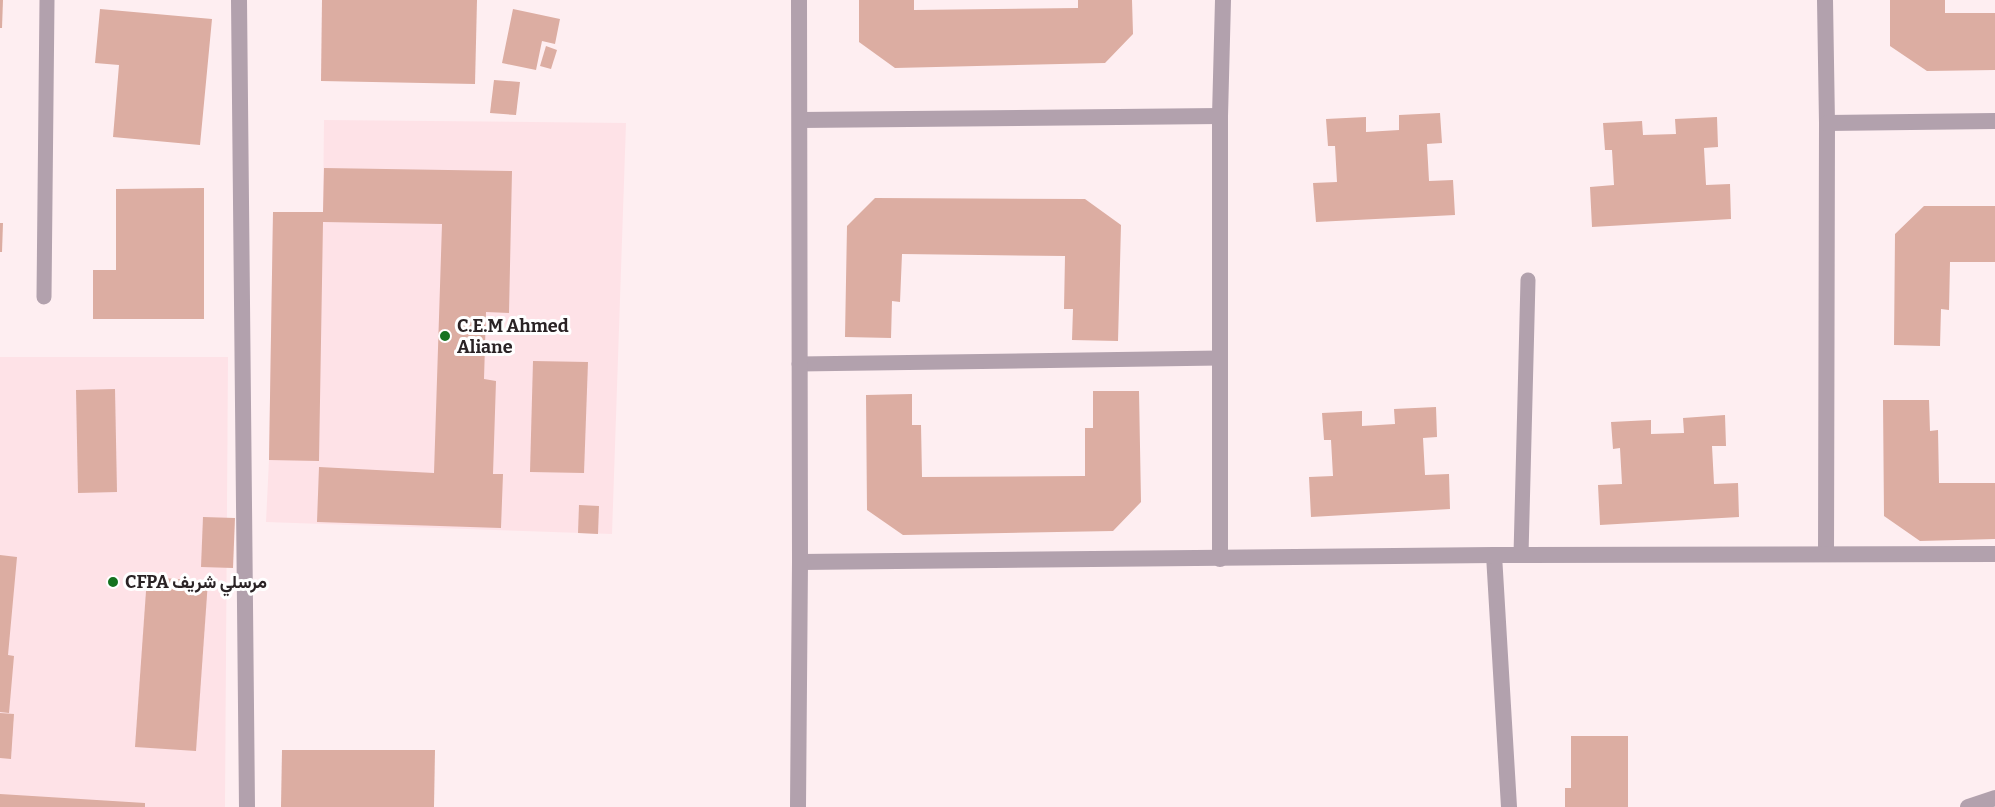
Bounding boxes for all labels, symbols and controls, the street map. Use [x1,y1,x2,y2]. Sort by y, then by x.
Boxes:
place label: C.E.M Ahmed Aliane [457,315,569,358]
marker: C.E.M Ahmed Aliane [438,329,452,343]
place label: CFPA مرسلي شريف [125,571,267,597]
marker: CFPA مرسلي شريف [106,575,120,589]

